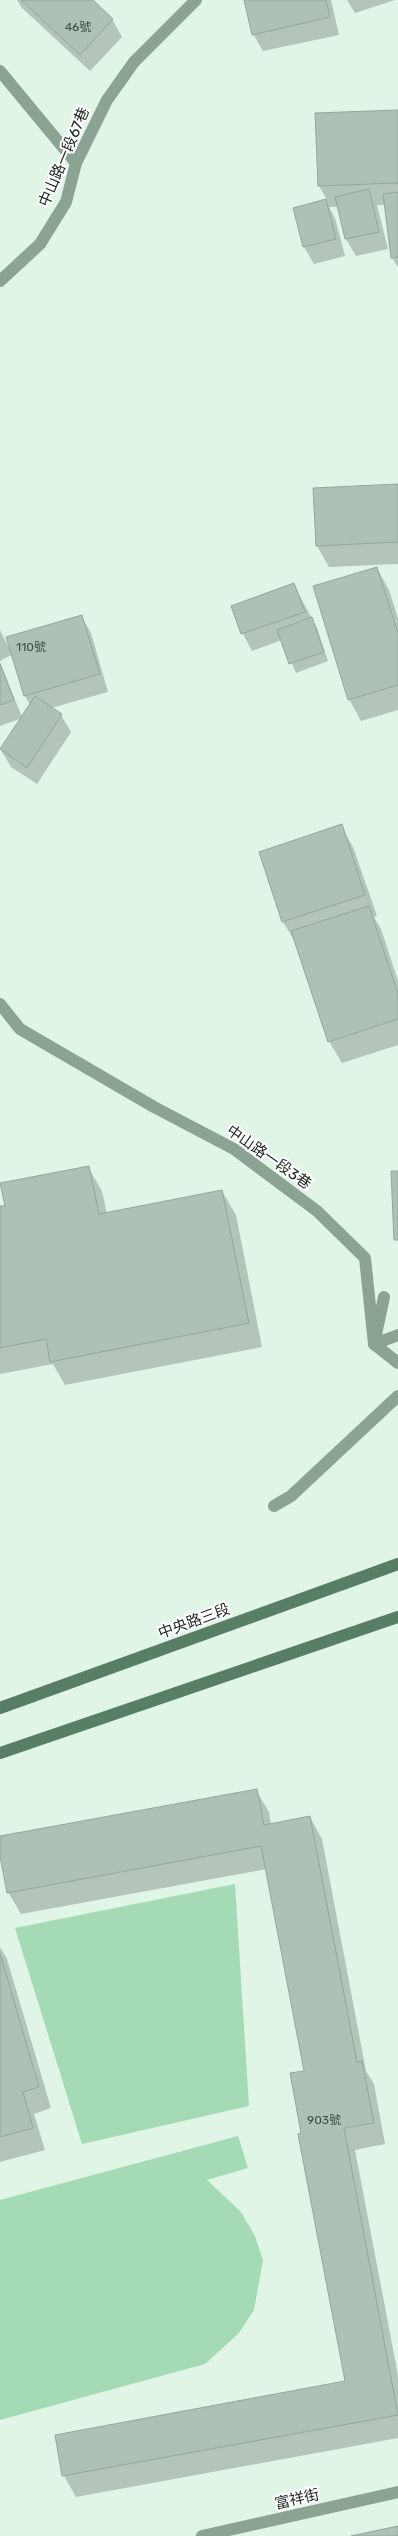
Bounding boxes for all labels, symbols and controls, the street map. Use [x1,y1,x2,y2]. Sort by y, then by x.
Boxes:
house number: 46號 [65,20,91,34]
street label: 中山路一段67巷 [35,105,93,209]
house number: 110號 [16,640,46,654]
street label: 中山路一段3巷 [223,1121,315,1193]
street label: 中央路三段 [156,1600,232,1642]
house number: 903號 [307,2113,341,2127]
street label: 富祥街 [273,2485,321,2513]

